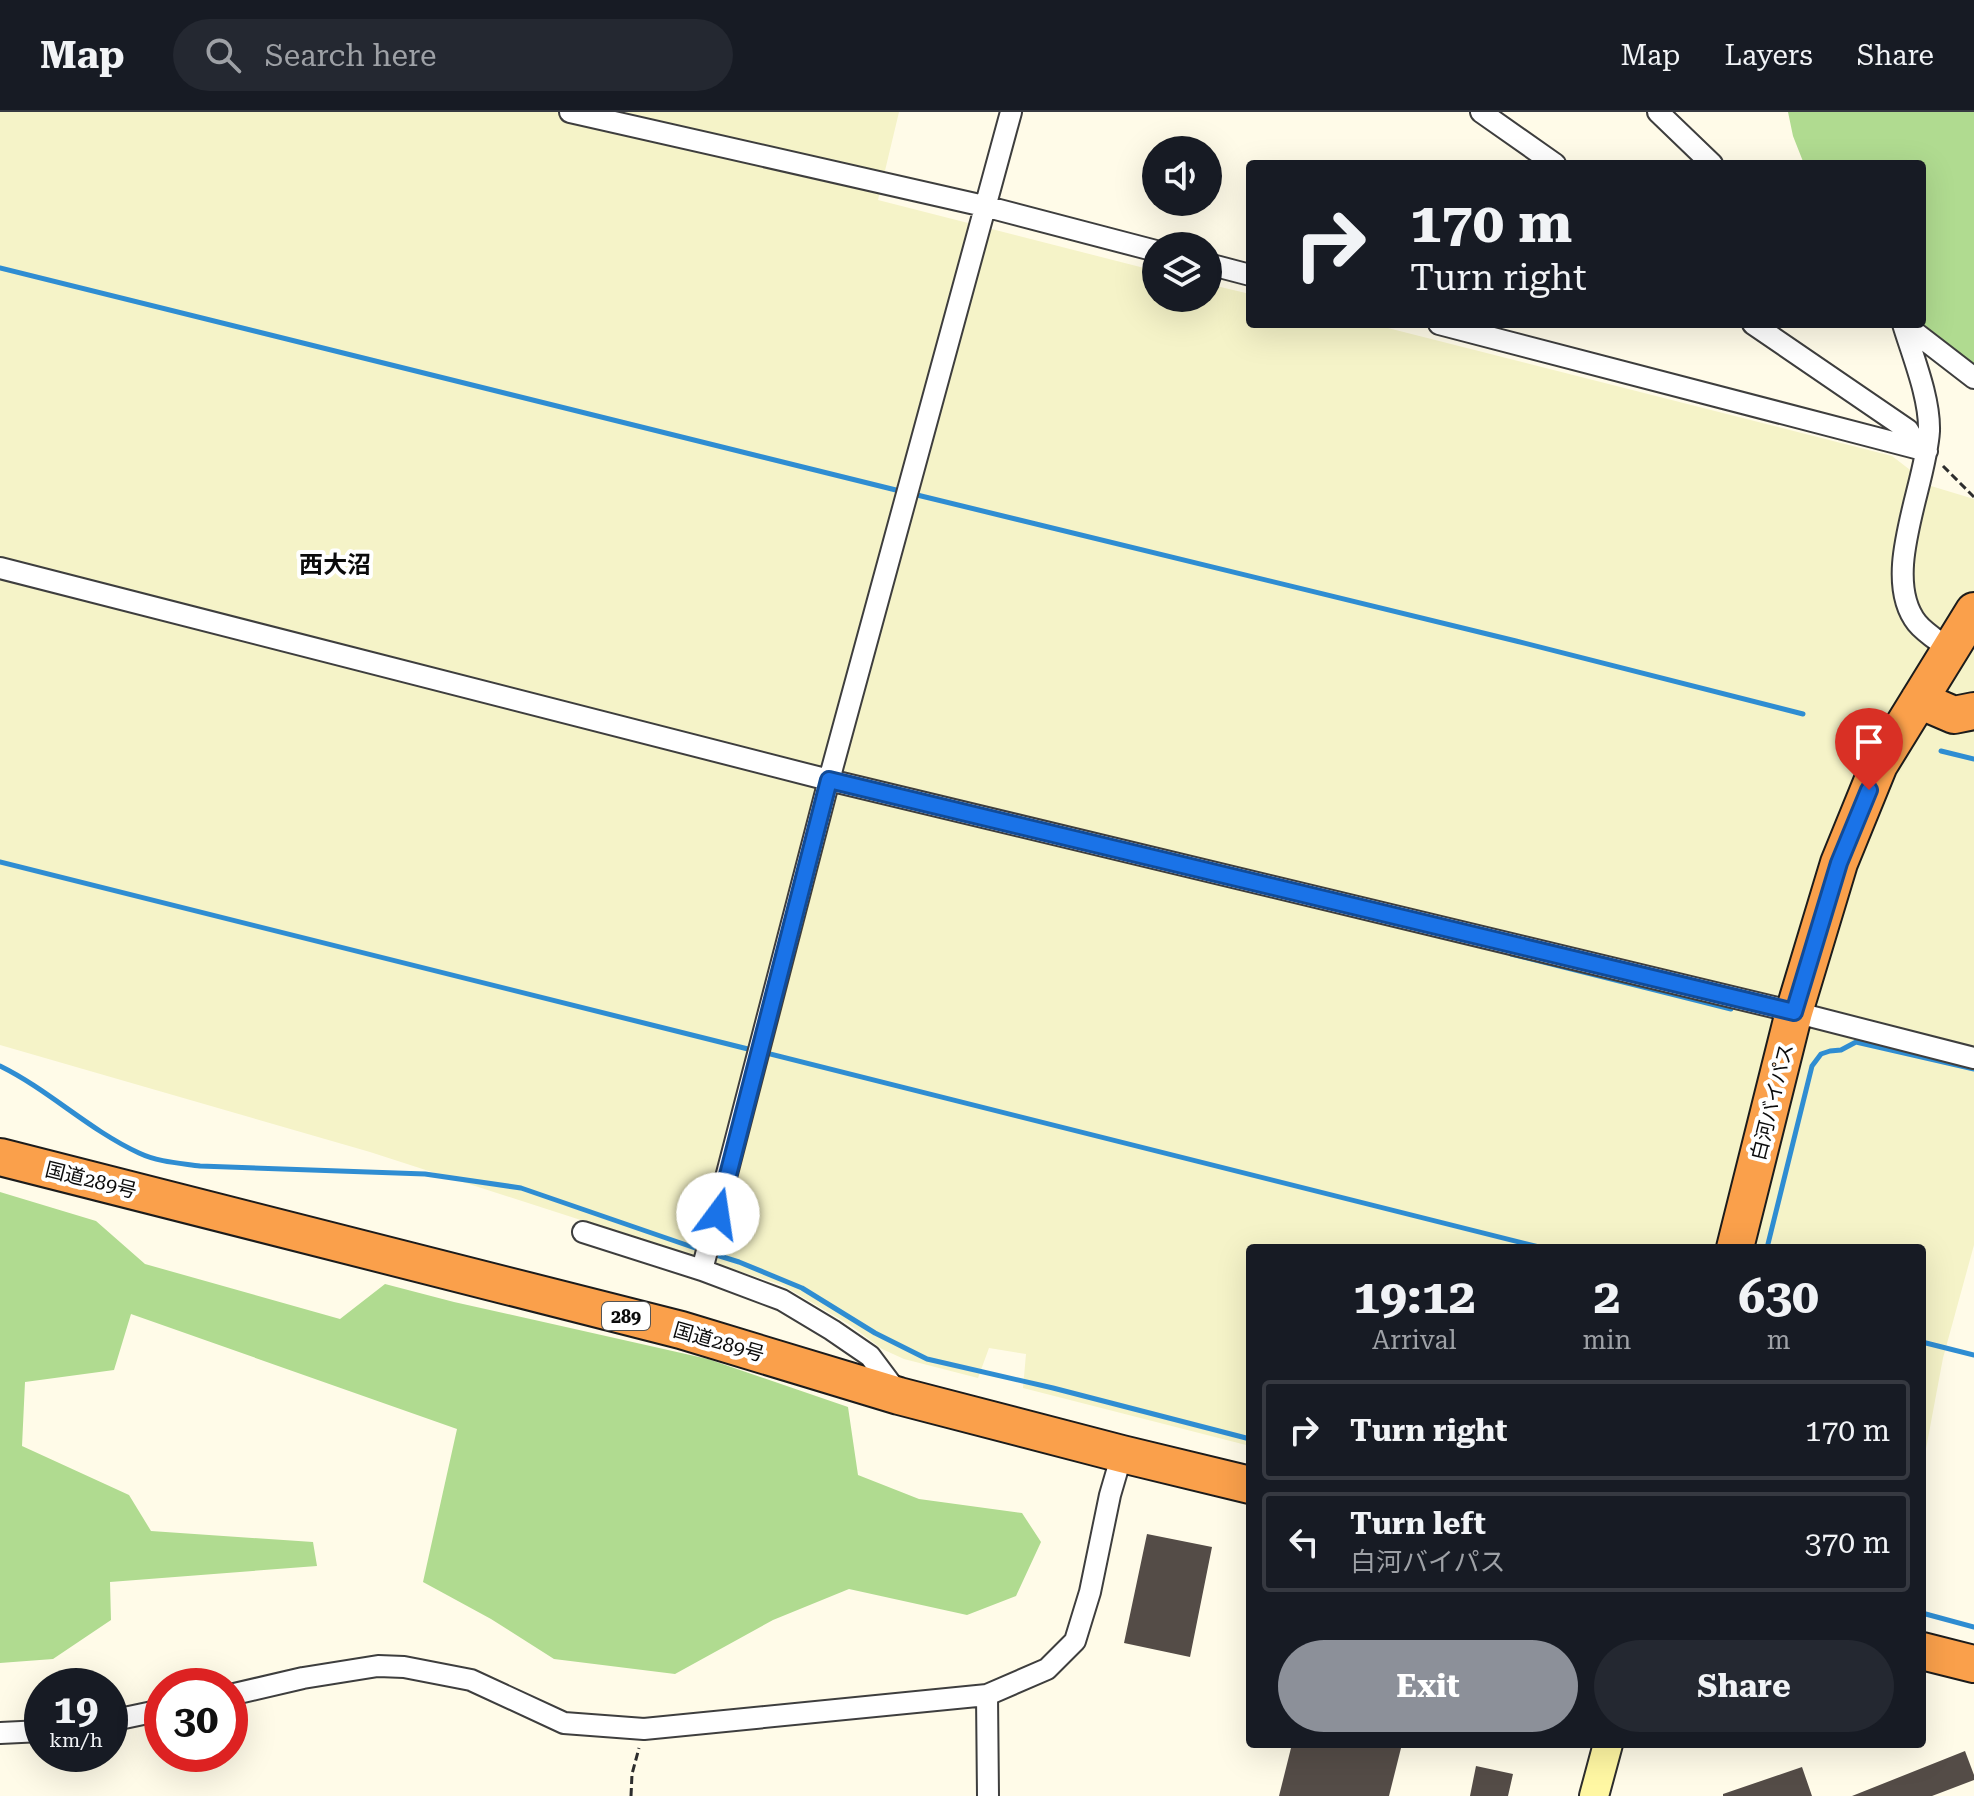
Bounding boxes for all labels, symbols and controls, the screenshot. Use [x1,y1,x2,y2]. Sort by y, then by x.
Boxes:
search box [173,19,733,91]
text: Map [40,33,125,77]
icon: search [201,33,245,77]
text: Search here [265,38,437,73]
text: Map [1621,39,1680,72]
text: Layers [1724,39,1813,72]
text: Share [1857,39,1934,72]
map controls [1142,136,1222,312]
button: sound [1142,136,1222,216]
text: 170 m [1410,190,1572,256]
icon: right [1278,192,1382,296]
button: layers [1142,232,1222,312]
text: Turn right [1410,257,1587,299]
district label: 西大沼 [299,551,371,579]
pin [1835,708,1903,790]
icon: arrive [1847,720,1891,764]
street label: 白河バイパス [1746,1041,1798,1163]
street label: 国道289号 [43,1157,139,1203]
position arrow [676,1172,760,1256]
text: 19:12 [1353,1269,1476,1325]
text: 2 [1593,1269,1620,1325]
text: 630 [1738,1269,1819,1325]
road number: 289 [602,1302,650,1330]
street label: 国道289号 [671,1318,767,1366]
text: Arrival [1372,1325,1457,1355]
text: min [1583,1325,1631,1355]
text: m [1767,1325,1791,1355]
icon: right [1282,1408,1326,1452]
text: Turn right [1350,1413,1507,1448]
text: 170 m [1805,1413,1890,1448]
text: Turn left [1350,1506,1486,1541]
icon: left [1282,1520,1326,1564]
text: 370 m [1805,1525,1890,1560]
text: 白河バイパス [1350,1547,1505,1577]
button: Exit [1278,1640,1578,1732]
button: Share [1594,1640,1894,1732]
speed limit sign: 30 [144,1668,248,1772]
text: 19 [54,1686,98,1733]
text: km/h [49,1728,103,1752]

